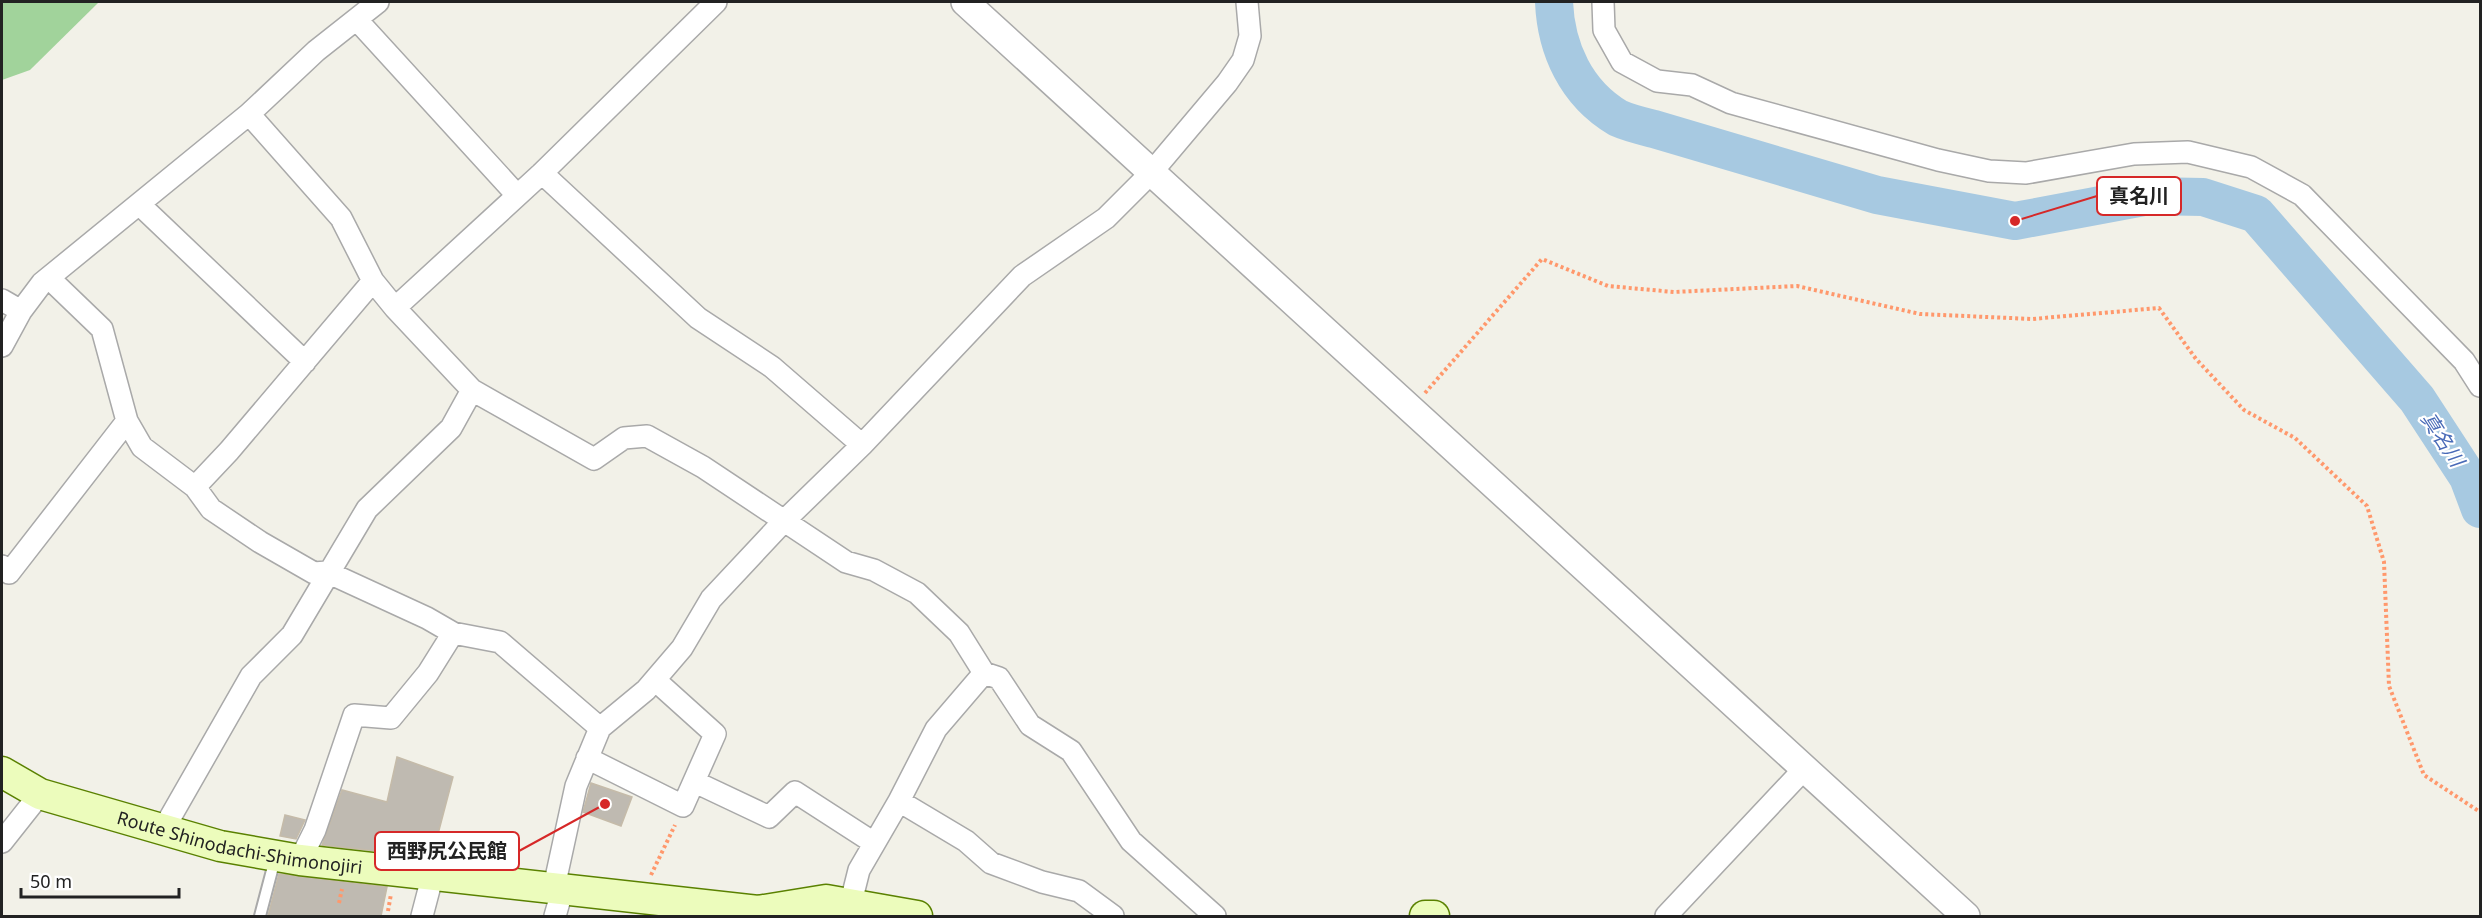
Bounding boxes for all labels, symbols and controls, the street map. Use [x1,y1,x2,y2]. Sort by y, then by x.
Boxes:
callout: 真名川 [2097,177,2181,215]
text: 真名川 [2109,182,2169,209]
water label: 真名川 [2415,406,2472,473]
street label: Route Shinodachi-Shimonojiri [114,805,364,879]
callout: 西野尻公民館 [375,832,519,870]
text: 西野尻公民館 [387,837,507,864]
scale bar [21,861,178,899]
text: 50 m [30,869,72,893]

